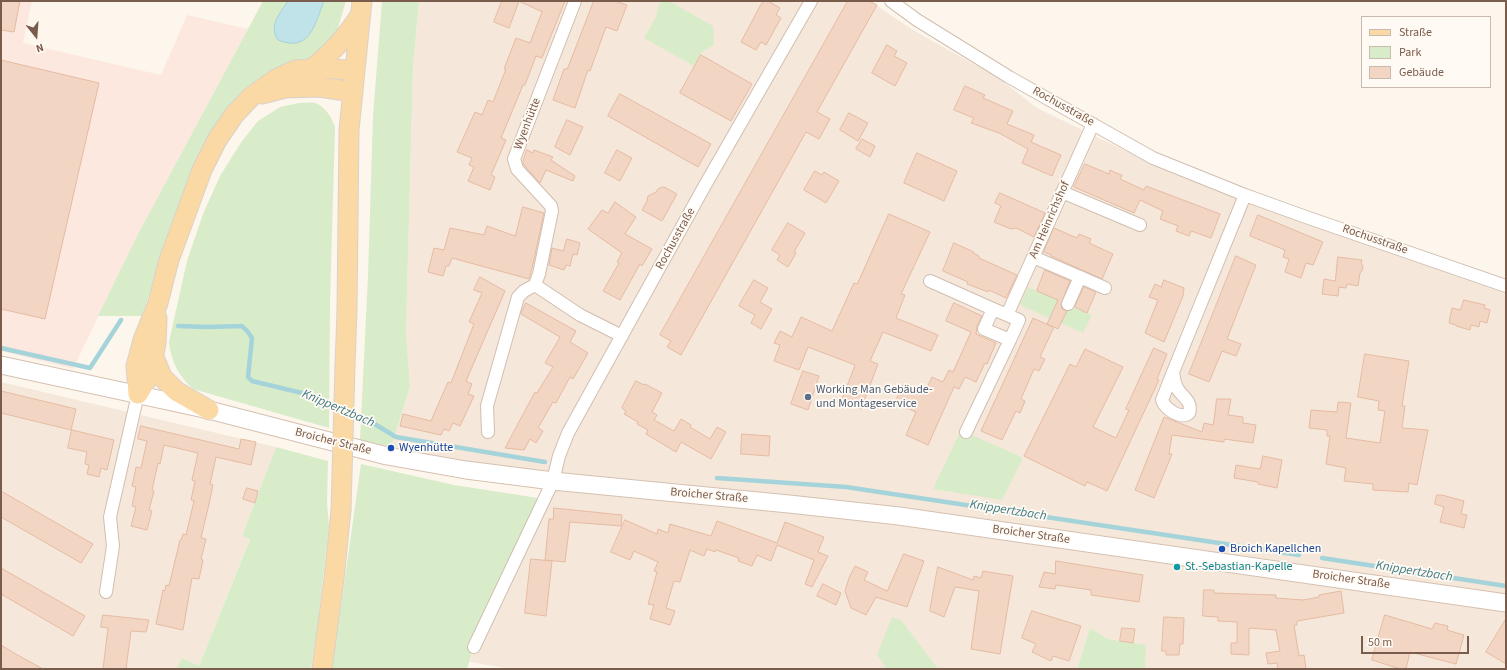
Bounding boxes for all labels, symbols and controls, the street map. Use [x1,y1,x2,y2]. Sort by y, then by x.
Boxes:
north arrow [16,16,56,56]
legend [1361,16,1491,88]
text: Straße [1399,24,1432,41]
text: N [34,40,45,56]
text: Park [1399,44,1421,61]
text: Gebäude [1399,64,1444,81]
street label: Rochusstraße [1030,84,1096,130]
street label: Wyenhütte [512,96,544,152]
street label: Am Heinrichshof [1027,179,1073,261]
street label: Rochusstraße [653,206,699,272]
street label: Rochusstraße [1340,222,1410,258]
place label: Working Man Gebäude- und Montageservice [816,383,933,411]
water label: Knippertzbach [299,387,377,431]
marker: Working Man Gebäude- und Montageservice [803,392,813,402]
street label: Broicher Straße [293,426,373,458]
place label: Wyenhütte [399,441,453,455]
marker: Wyenhütte [386,443,396,453]
street label: Broicher Straße [669,485,749,507]
water label: Knippertzbach [968,497,1048,525]
street label: Broicher Straße [991,522,1071,548]
place label: Broich Kapellchen [1230,542,1321,556]
marker: Broich Kapellchen [1217,544,1227,554]
water label: Knippertzbach [1374,558,1454,586]
place label: St.-Sebastian-Kapelle [1185,560,1292,574]
marker: St.-Sebastian-Kapelle [1172,562,1182,572]
street label: Broicher Straße [1311,567,1391,593]
scale bar [1363,628,1471,654]
text: 50 m [1368,634,1392,651]

